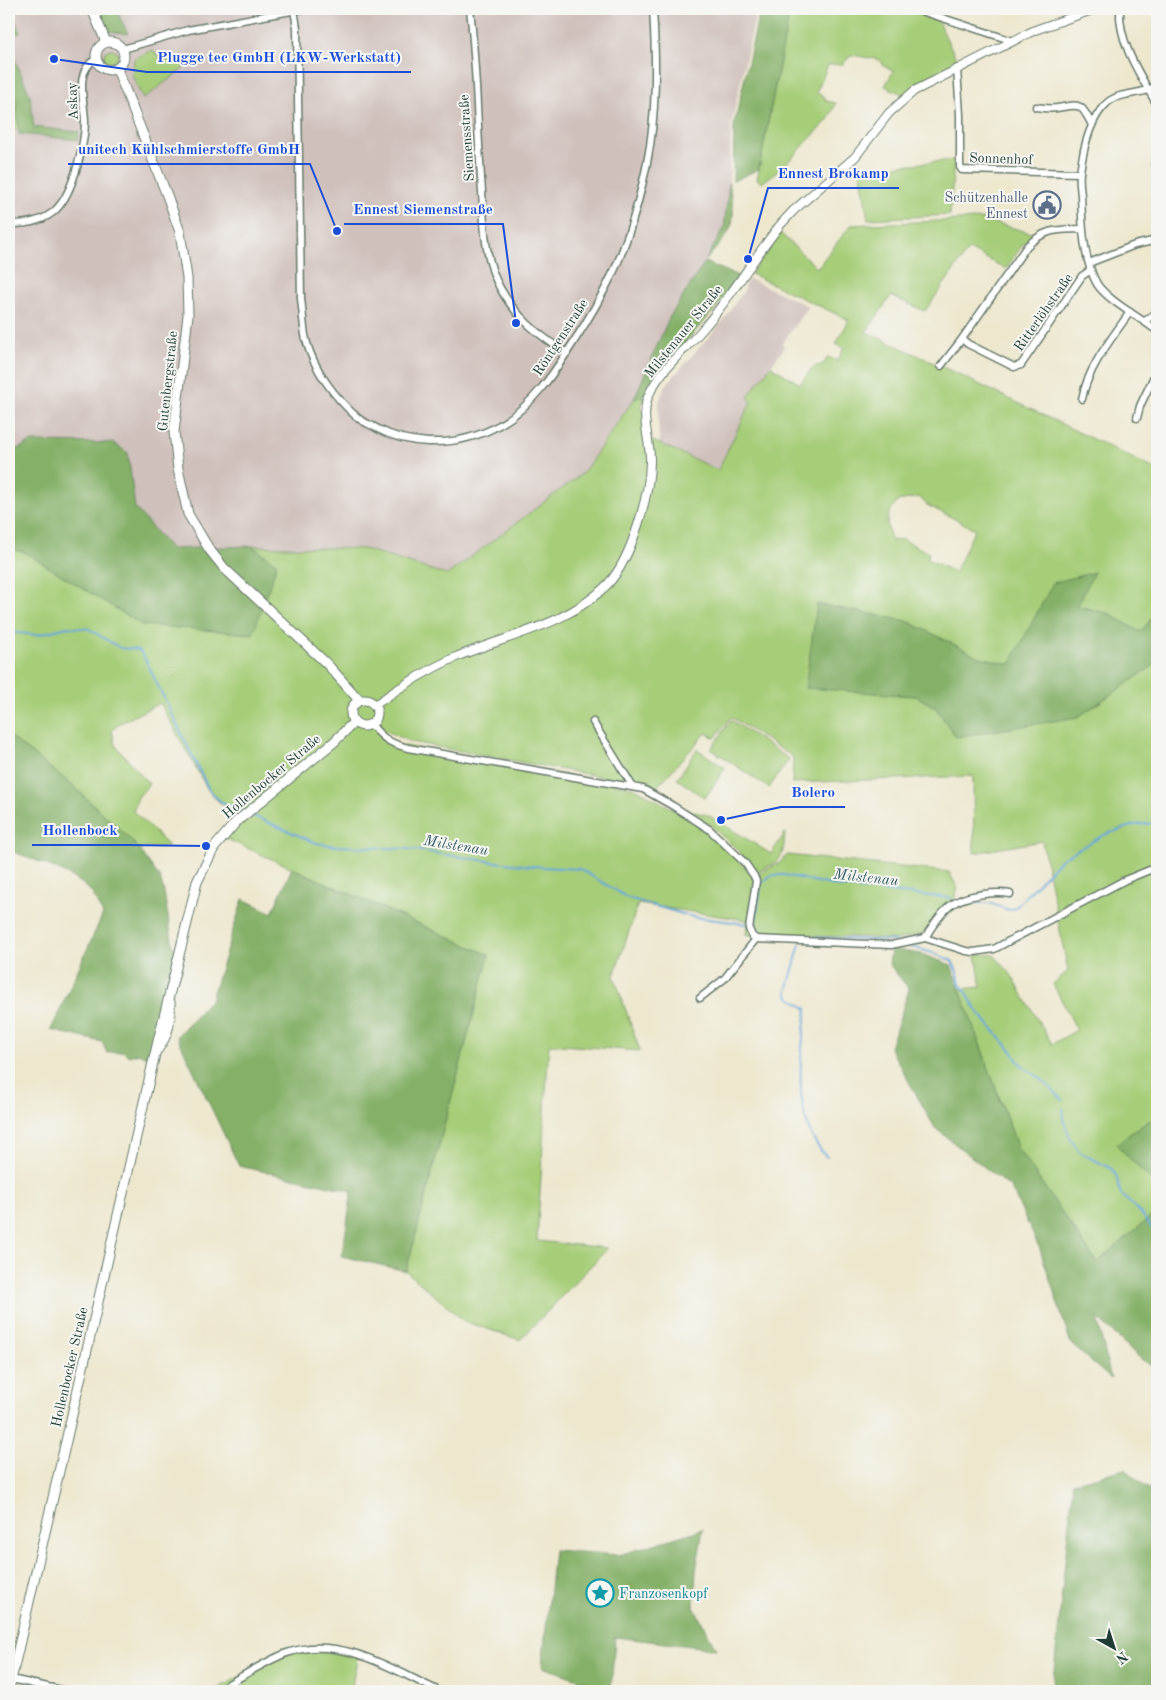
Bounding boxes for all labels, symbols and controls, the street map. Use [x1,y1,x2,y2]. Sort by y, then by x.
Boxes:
callout: Plugge tec GmbH (LKW-Werkstatt) [147,42,411,72]
text: Plugge tec GmbH (LKW-Werkstatt) [157,51,401,66]
street label: Askay [65,81,81,120]
street label: Siemensstraße [457,94,477,182]
callout: unitech Kühlschmierstoffe GmbH [68,134,310,164]
text: unitech Kühlschmierstoffe GmbH [78,143,300,158]
street label: Sonnenhof [969,151,1035,167]
callout: Ennest Brokamp [768,158,899,188]
text: Ennest Brokamp [777,167,889,182]
public building icon: Schützenhalle Ennest [1032,190,1062,220]
place label: Schützenhalle Ennest [945,191,1028,221]
callout: Ennest Siemenstraße [344,194,503,224]
text: Ennest Siemenstraße [353,203,493,218]
street label: Ritterlöhstraße [1012,271,1076,354]
street label: Milstenauer Straße [642,283,725,381]
street label: Röntgenstraße [531,297,591,378]
street label: Gutenbergstraße [156,330,180,432]
street label: Hollenbocker Straße [220,732,323,822]
callout: Bolero [781,777,845,807]
text: Bolero [791,786,835,801]
callout: Hollenbock [32,815,127,845]
text: Hollenbock [42,824,118,839]
water label: Milstenau [421,834,490,859]
water label: Milstenau [832,868,899,889]
street label: Hollenbocker Straße [49,1306,91,1429]
place icon: Franzosenkopf [585,1578,615,1608]
place label: Franzosenkopf [619,1587,709,1601]
north arrow [1088,1622,1138,1672]
text: N [1113,1649,1130,1666]

